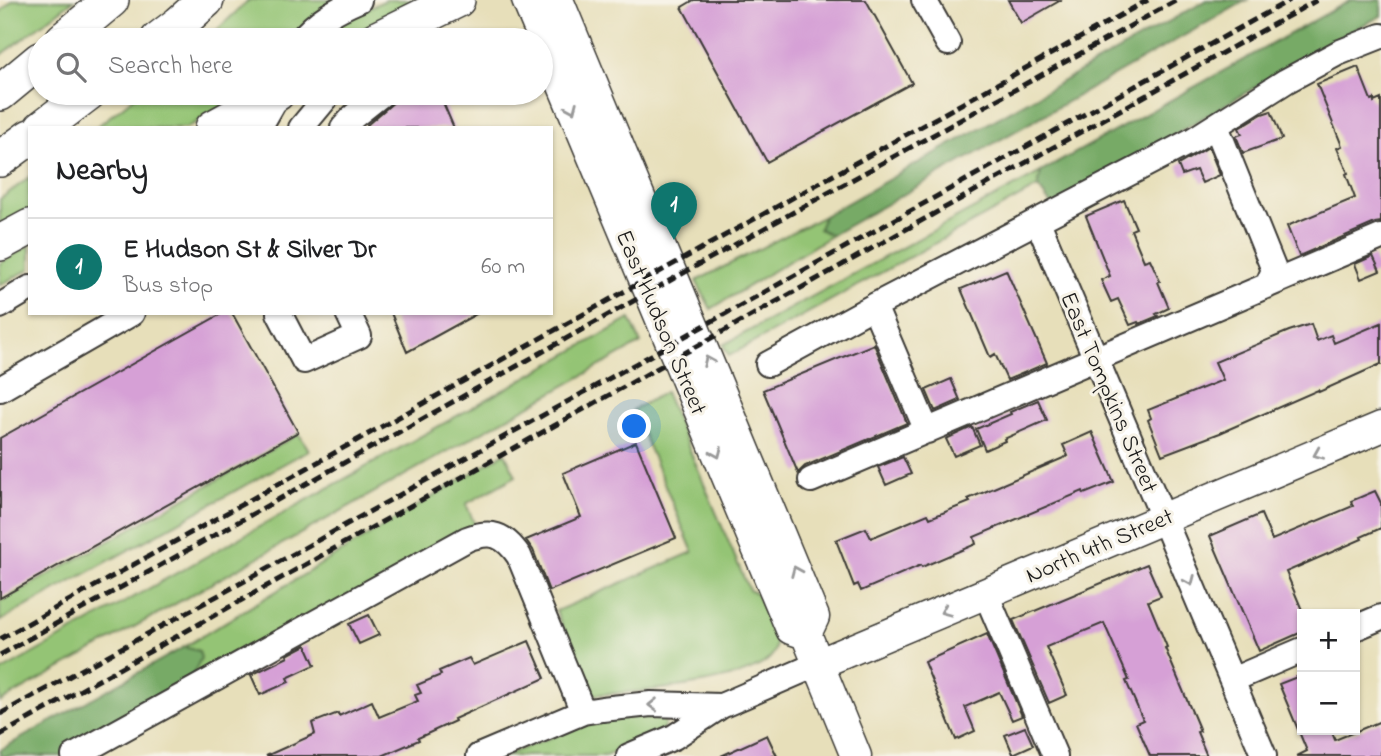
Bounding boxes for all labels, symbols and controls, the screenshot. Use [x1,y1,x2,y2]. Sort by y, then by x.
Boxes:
search box [28,28,553,105]
icon: search [52,48,90,86]
text: Search here [108,48,233,86]
one-way arrow [564,101,578,113]
text: Nearby [56,150,148,194]
pin: 1 [651,182,697,240]
street label: East Hudson Street [605,225,714,421]
text: E Hudson St & Silver Dr [123,232,376,270]
text: 1 [75,251,83,284]
text: 60 m [481,251,525,284]
text: Bus stop [123,270,213,303]
street label: East Tompkins Street [1050,287,1166,499]
one-way arrow [703,356,717,368]
your location [617,409,651,443]
one-way arrow [1313,445,1325,459]
one-way arrow [709,446,723,459]
street label: North 4th Street [1021,500,1179,594]
one-way arrow [790,566,804,578]
one-way arrow [1182,574,1196,586]
one-way arrow [940,603,952,617]
map controls [1297,609,1360,735]
button: + [1297,609,1360,672]
button: − [1297,672,1360,735]
one-way arrow [647,697,658,712]

